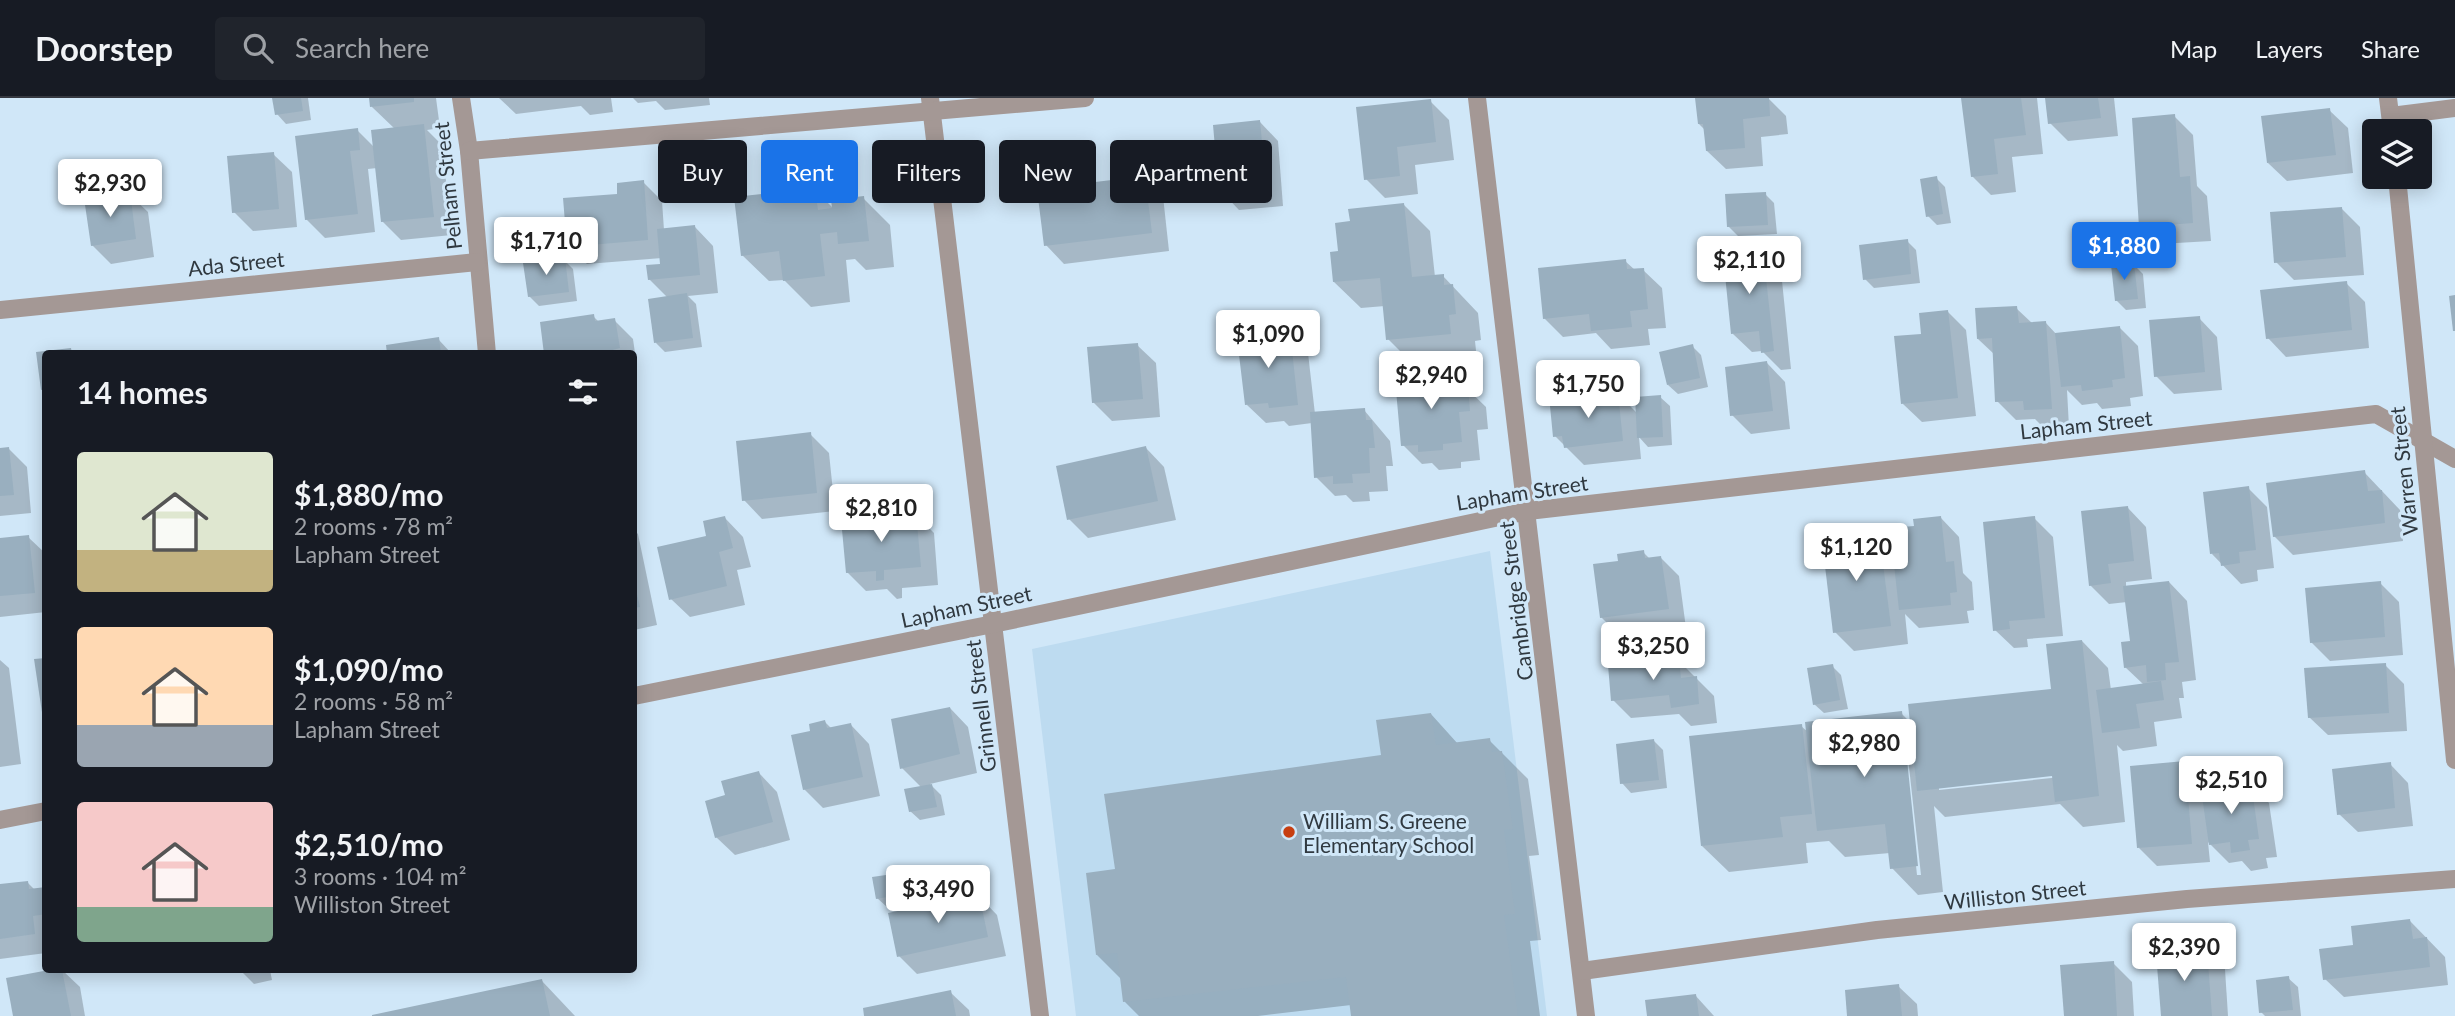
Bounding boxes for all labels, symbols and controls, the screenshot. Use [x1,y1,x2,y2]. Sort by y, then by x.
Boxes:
search box [215,17,705,80]
text: Doorstep [35,28,173,68]
icon: search [239,29,277,67]
text: Search here [295,32,429,64]
text: Map [2170,34,2217,63]
text: Layers [2255,34,2323,63]
text: Share [2361,34,2420,63]
map controls [2362,119,2432,189]
button: layers [2362,119,2432,189]
street label: Pelham Street [428,120,466,251]
chip: Buy [658,140,747,203]
chip: Rent [761,140,858,203]
chip: Filters [872,140,985,203]
chip: New [999,140,1096,203]
chip: Apartment [1110,140,1272,203]
pin: $2,930 [53,159,167,219]
text: $2,930 [74,168,146,196]
pin: $1,710 [489,218,603,277]
pin: $1,880 [2067,222,2181,282]
text: $1,710 [510,226,582,254]
text: $1,880 [2088,231,2160,259]
pin: $2,110 [1692,236,1806,296]
street label: Ada Street [187,245,286,280]
text: $2,110 [1713,245,1785,273]
pin: $1,090 [1211,310,1325,370]
text: $1,090 [1232,319,1304,347]
pin: $2,940 [1374,352,1488,411]
text: $2,940 [1395,360,1467,388]
pin: $1,750 [1531,360,1645,420]
text: $1,750 [1552,369,1624,397]
icon: filters [564,373,602,411]
text: 14 homes [77,374,208,410]
street label: Lapham Street [2019,405,2154,443]
street label: Warren Street [2384,405,2422,537]
street label: Lapham Street [1454,469,1590,515]
text: $1,880/mo [294,476,443,512]
icon: home [133,480,217,564]
pin: $2,810 [824,484,938,544]
text: $2,810 [845,493,917,521]
text: 2 rooms · 78 m² [294,512,453,540]
street label: Cambridge Street [1493,519,1537,682]
pin: $1,120 [1799,524,1913,583]
text: $1,120 [1820,532,1892,560]
text: Lapham Street [294,540,440,568]
street label: Lapham Street [898,580,1034,632]
pin: $3,250 [1596,622,1710,682]
text: $3,250 [1617,631,1689,659]
street label: Grinnell Street [959,638,1001,774]
text: $1,090/mo [294,651,443,687]
icon: home [133,655,217,739]
text: 2 rooms · 58 m² [294,687,453,715]
text: Lapham Street [294,715,440,743]
pin: $2,980 [1807,720,1921,779]
text: $2,980 [1828,728,1900,756]
pin: $2,510 [2174,756,2288,816]
text: $2,510 [2195,765,2267,793]
place label: William S. Greene Elementary School [1303,808,1474,857]
marker: William S. Greene Elementary School [1281,824,1297,840]
text: $2,510/mo [294,826,443,862]
icon: home [133,830,217,914]
text: 3 rooms · 104 m² [294,862,466,890]
pin: $3,490 [881,866,995,925]
text: $3,490 [902,874,974,902]
street label: Williston Street [1943,874,2088,914]
text: Williston Street [294,890,450,918]
pin: $2,390 [2127,924,2241,983]
text: $2,390 [2148,932,2220,960]

